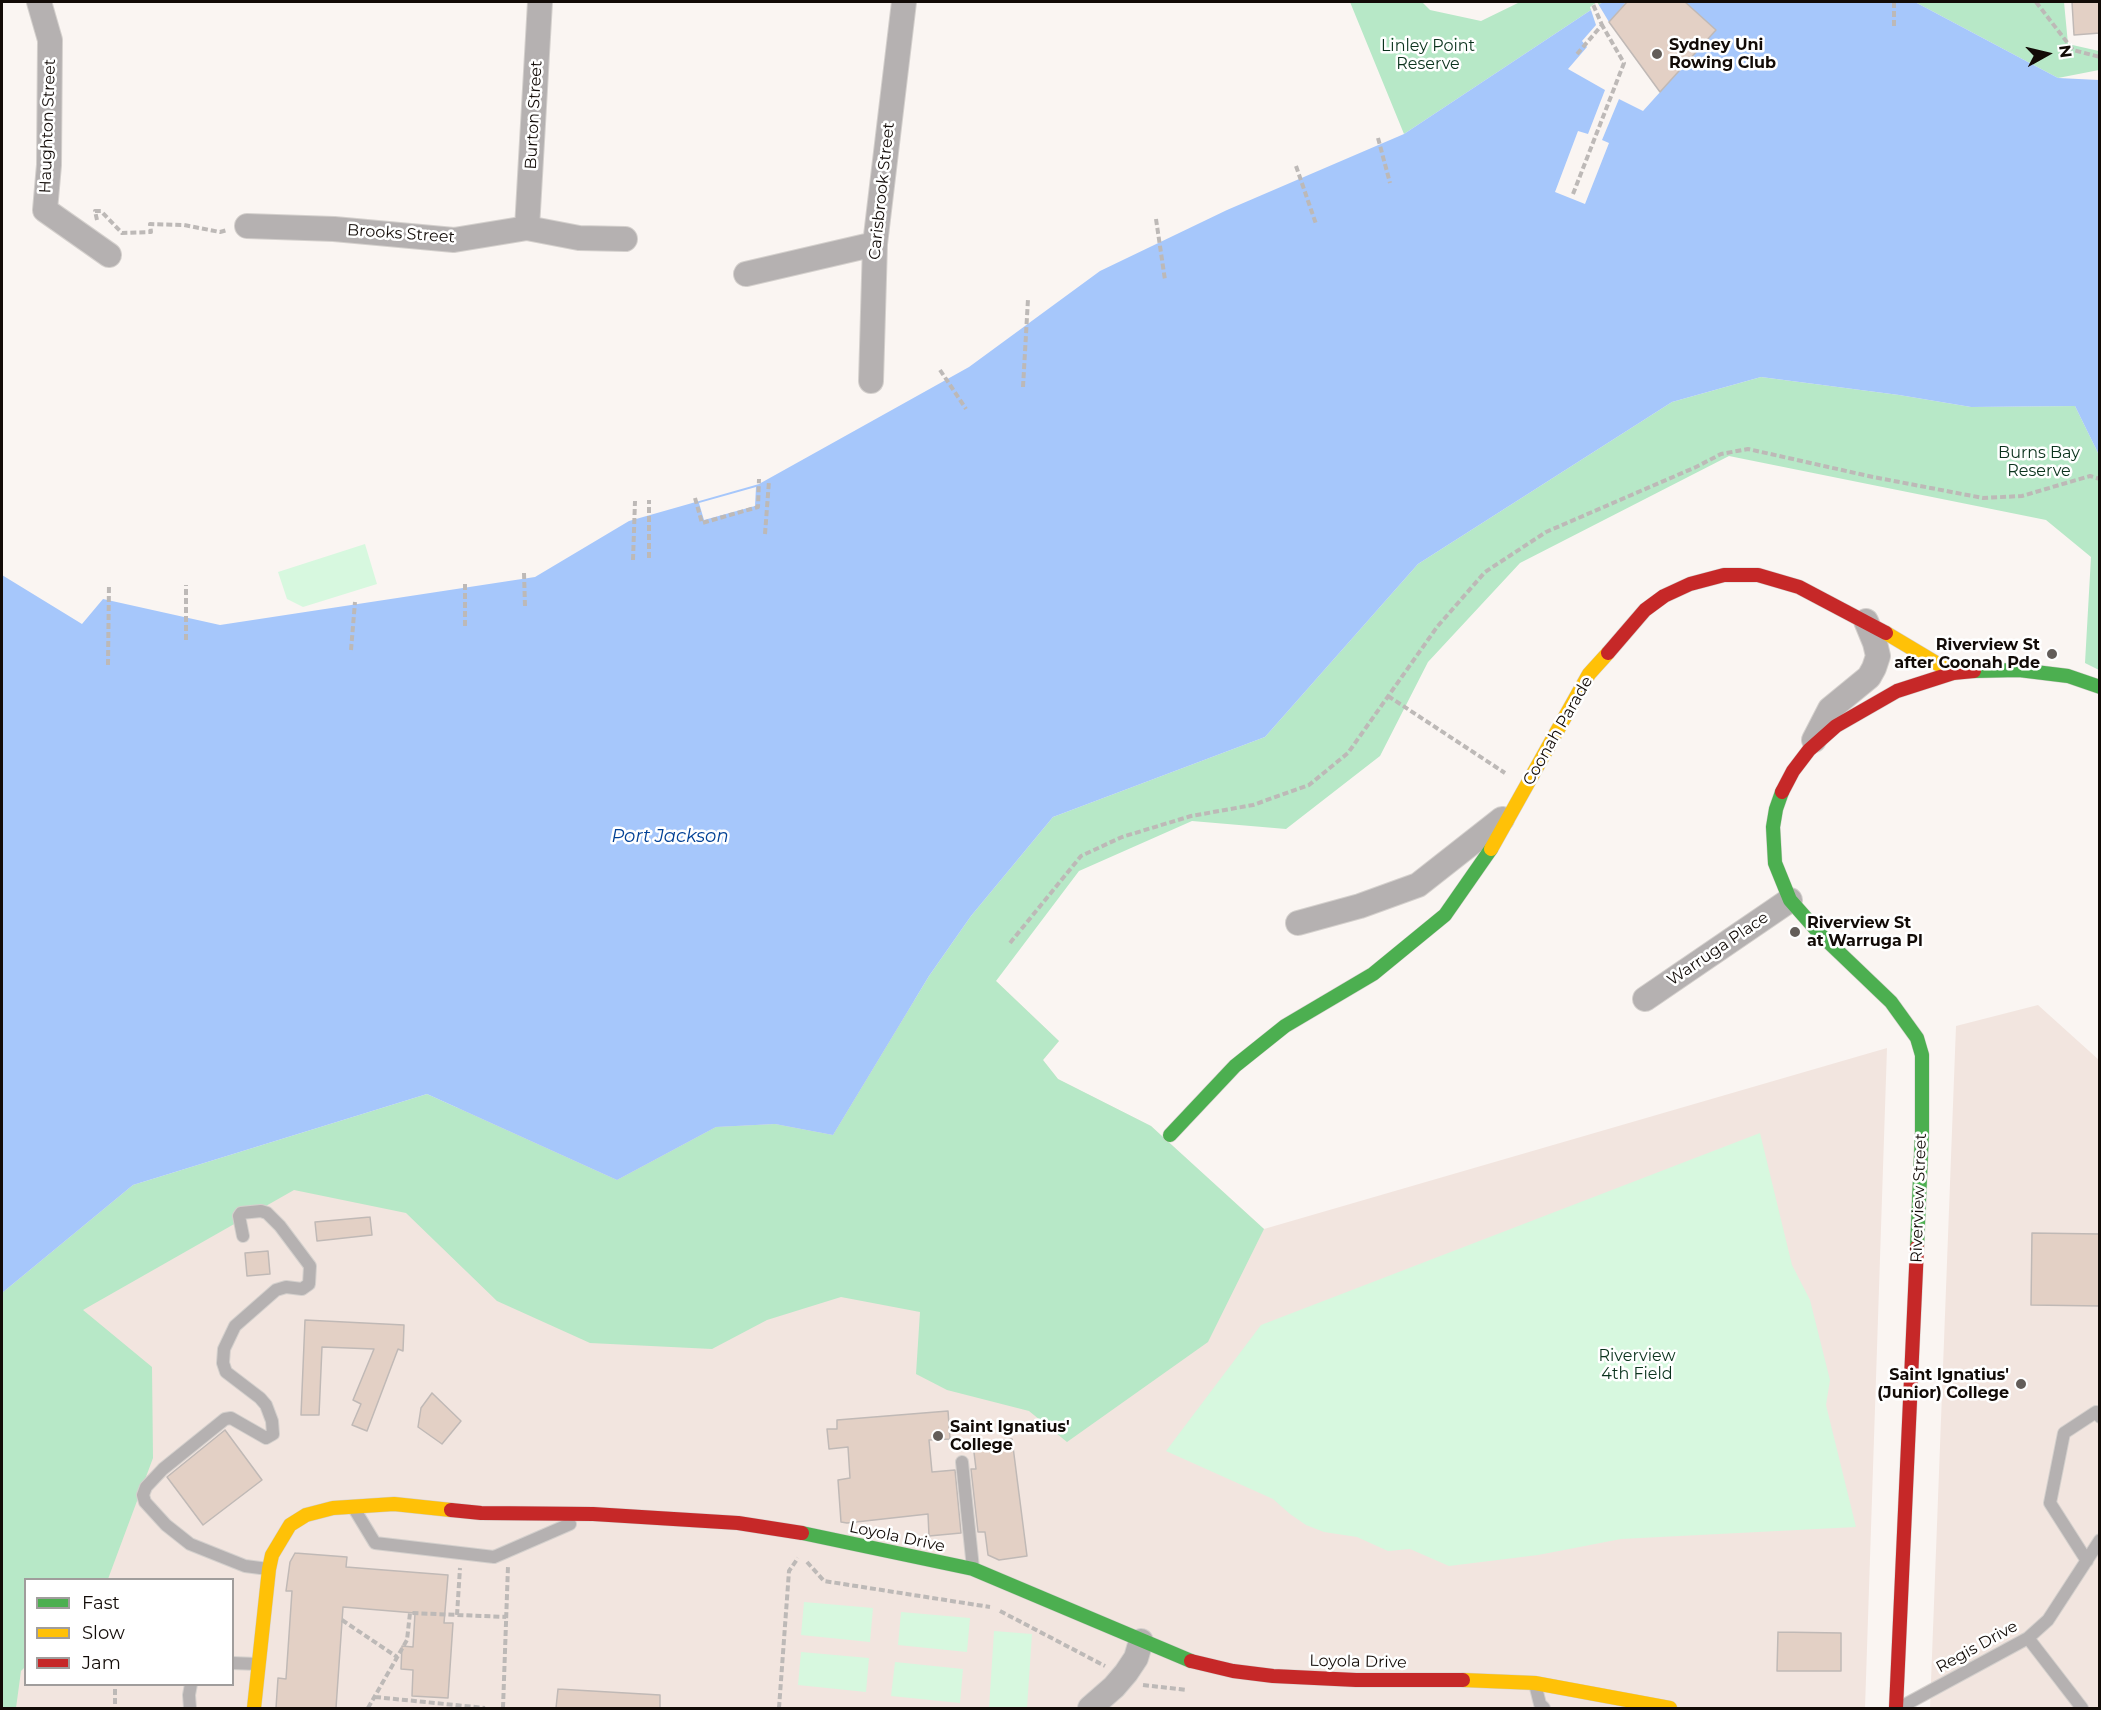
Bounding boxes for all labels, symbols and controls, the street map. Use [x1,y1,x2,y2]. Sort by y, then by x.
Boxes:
north arrow [2017,24,2077,84]
place label: Sydney Uni Rowing Club [1669,35,1776,73]
park label: Linley Point Reserve [1381,36,1475,74]
text: N [2055,44,2076,59]
marker: Sydney Uni Rowing Club [1650,47,1664,61]
street label: Haughton Street [36,58,60,194]
street label: Burton Street [522,60,546,170]
street label: Carisbrook Street [865,121,899,261]
street label: Brooks Street [346,221,456,247]
park label: Burns Bay Reserve [1998,443,2080,481]
place label: Riverview St after Coonah Pde [1894,635,2040,673]
marker: Riverview St after Coonah Pde [2045,647,2059,661]
street label: Coonah Parade [1519,673,1597,789]
water label: Port Jackson [611,826,729,848]
street label: Warruga Place [1664,908,1772,990]
place label: Riverview St at Warruga Pl [1807,913,1923,951]
marker: Riverview St at Warruga Pl [1788,925,1802,939]
street label: Riverview Street [1907,1133,1931,1263]
park label: Riverview 4th Field [1598,1346,1676,1384]
place label: Saint Ignatius' (Junior) College [1877,1365,2009,1403]
marker: Saint Ignatius' (Junior) College [2014,1377,2028,1391]
place label: Saint Ignatius' College [950,1417,1070,1455]
marker: Saint Ignatius' College [931,1429,945,1443]
street label: Loyola Drive [847,1517,947,1557]
legend [24,1578,234,1686]
text: Fast [82,1592,120,1614]
street label: Regis Drive [1933,1617,2021,1677]
text: Slow [82,1622,125,1644]
text: Jam [82,1652,121,1674]
street label: Loyola Drive [1309,1652,1407,1672]

